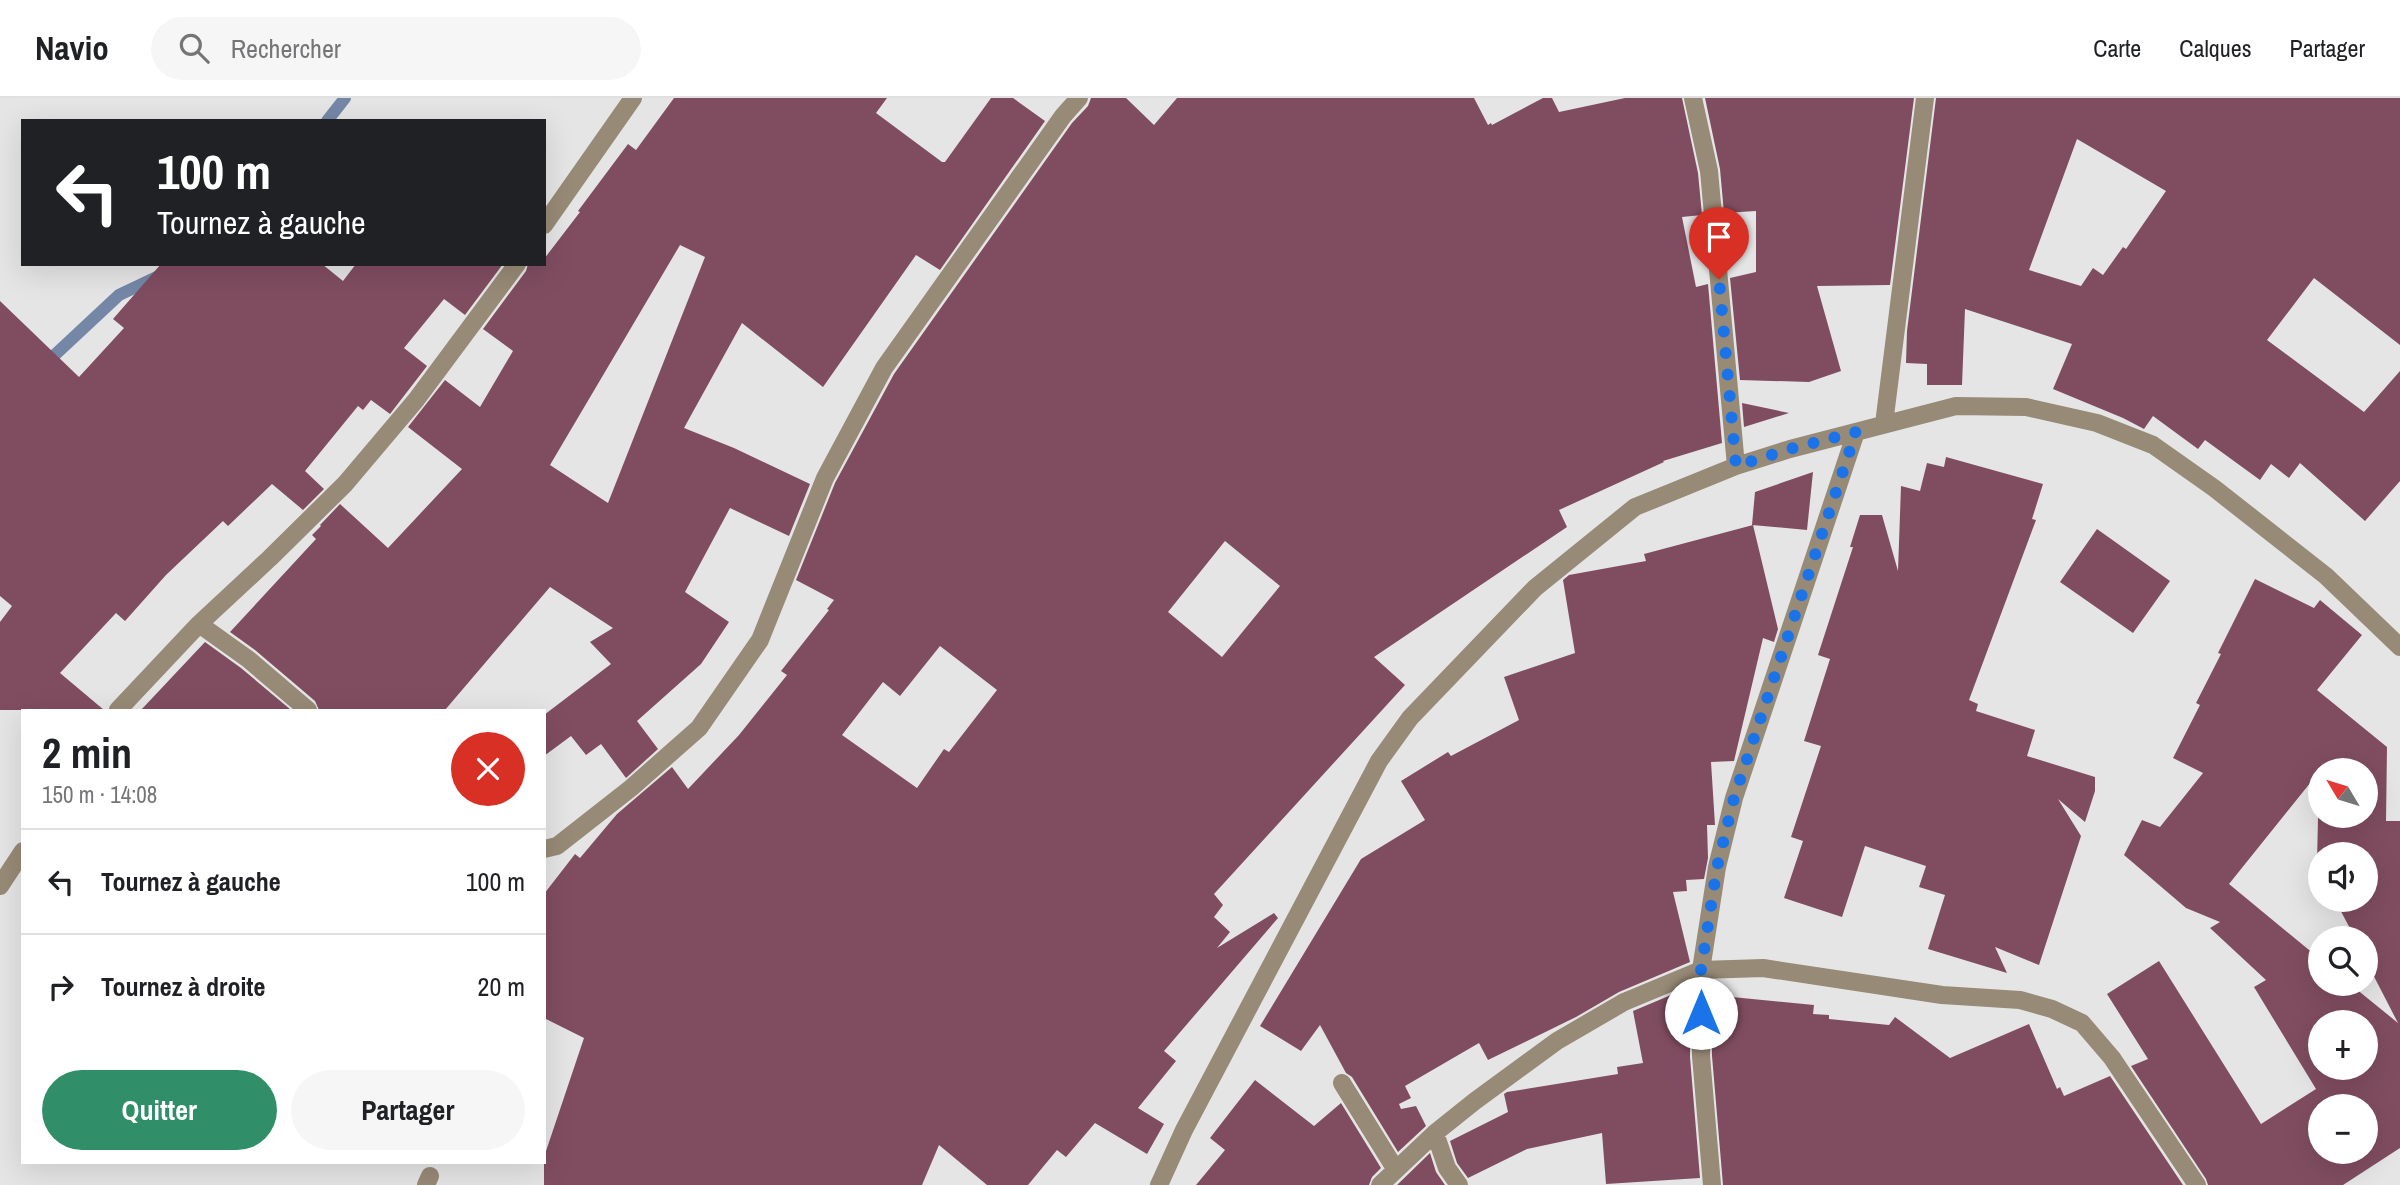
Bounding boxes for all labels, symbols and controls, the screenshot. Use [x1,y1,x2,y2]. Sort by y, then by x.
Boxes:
search box [151,17,641,80]
text: Navio [35,26,109,70]
icon: search [175,29,213,67]
text: Rechercher [231,31,341,66]
text: Carte [2093,32,2141,64]
text: Calques [2179,32,2252,64]
text: Partager [2290,32,2365,64]
text: 100 m [157,138,271,204]
icon: left [42,147,133,238]
text: Tournez à gauche [157,201,366,244]
pin [1689,207,1749,279]
icon: arrive [1700,218,1738,256]
text: 2 min [42,725,132,781]
button: close [451,732,525,806]
north arrow [2308,758,2378,828]
map controls [2308,758,2378,1164]
text: 150 m · 14:08 [42,779,157,810]
button: sound [2308,842,2378,912]
icon: left [42,863,80,901]
text: Tournez à gauche [101,864,281,899]
text: 100 m [466,864,525,899]
button: search [2308,926,2378,996]
icon: right [42,968,80,1006]
text: Tournez à droite [101,969,265,1004]
text: 20 m [478,969,525,1004]
position arrow [1664,976,1738,1050]
button: + [2308,1010,2378,1080]
button: Quitter [42,1070,277,1150]
button: Partager [291,1070,525,1150]
button: − [2308,1094,2378,1164]

